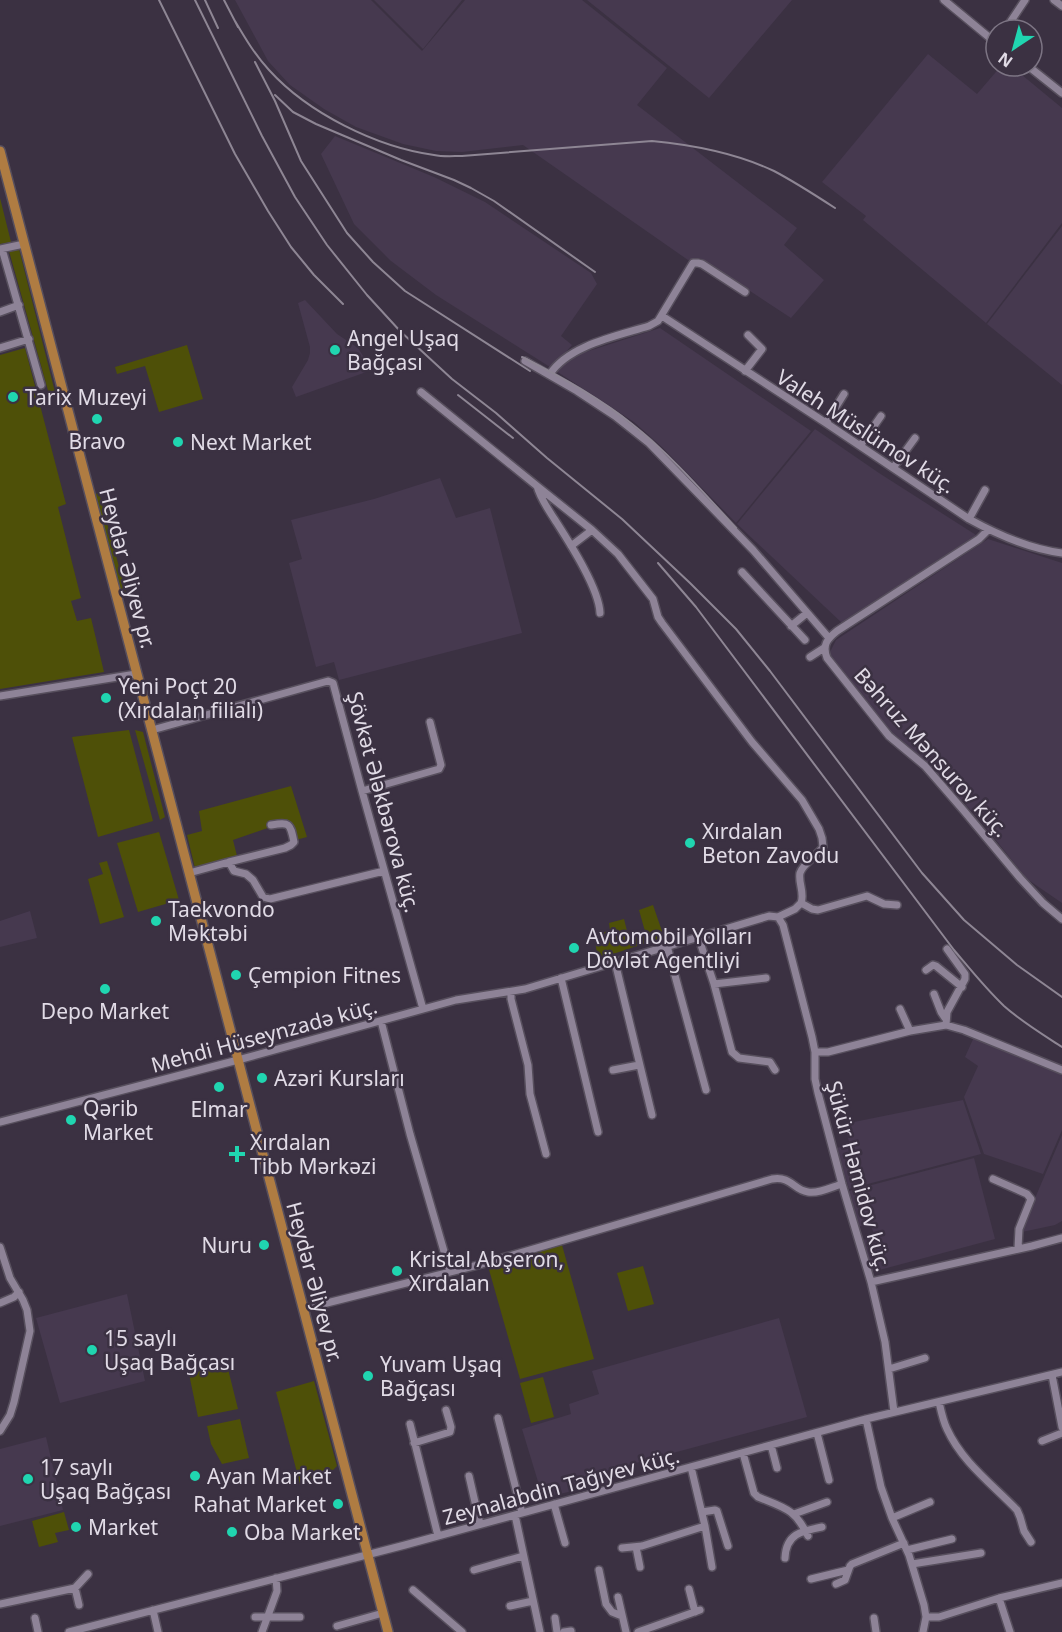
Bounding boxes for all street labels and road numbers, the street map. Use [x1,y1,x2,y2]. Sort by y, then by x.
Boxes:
street label: Valeh Müslümov küç. [771,363,961,499]
street label: Heydər Əliyev pr. [93,485,163,651]
street label: Bəhruz Mənsurov küç. [848,661,1016,843]
street label: Şövkət Ələkbərova küç. [341,688,427,916]
street label: Mehdi Hüseynzadə küç. [148,991,380,1079]
street label: Şükür Həmidov küç. [820,1077,898,1275]
street label: Heydər Əliyev pr. [280,1199,350,1365]
street label: Zeynalabdin Tağıyev küç. [440,1441,682,1531]

